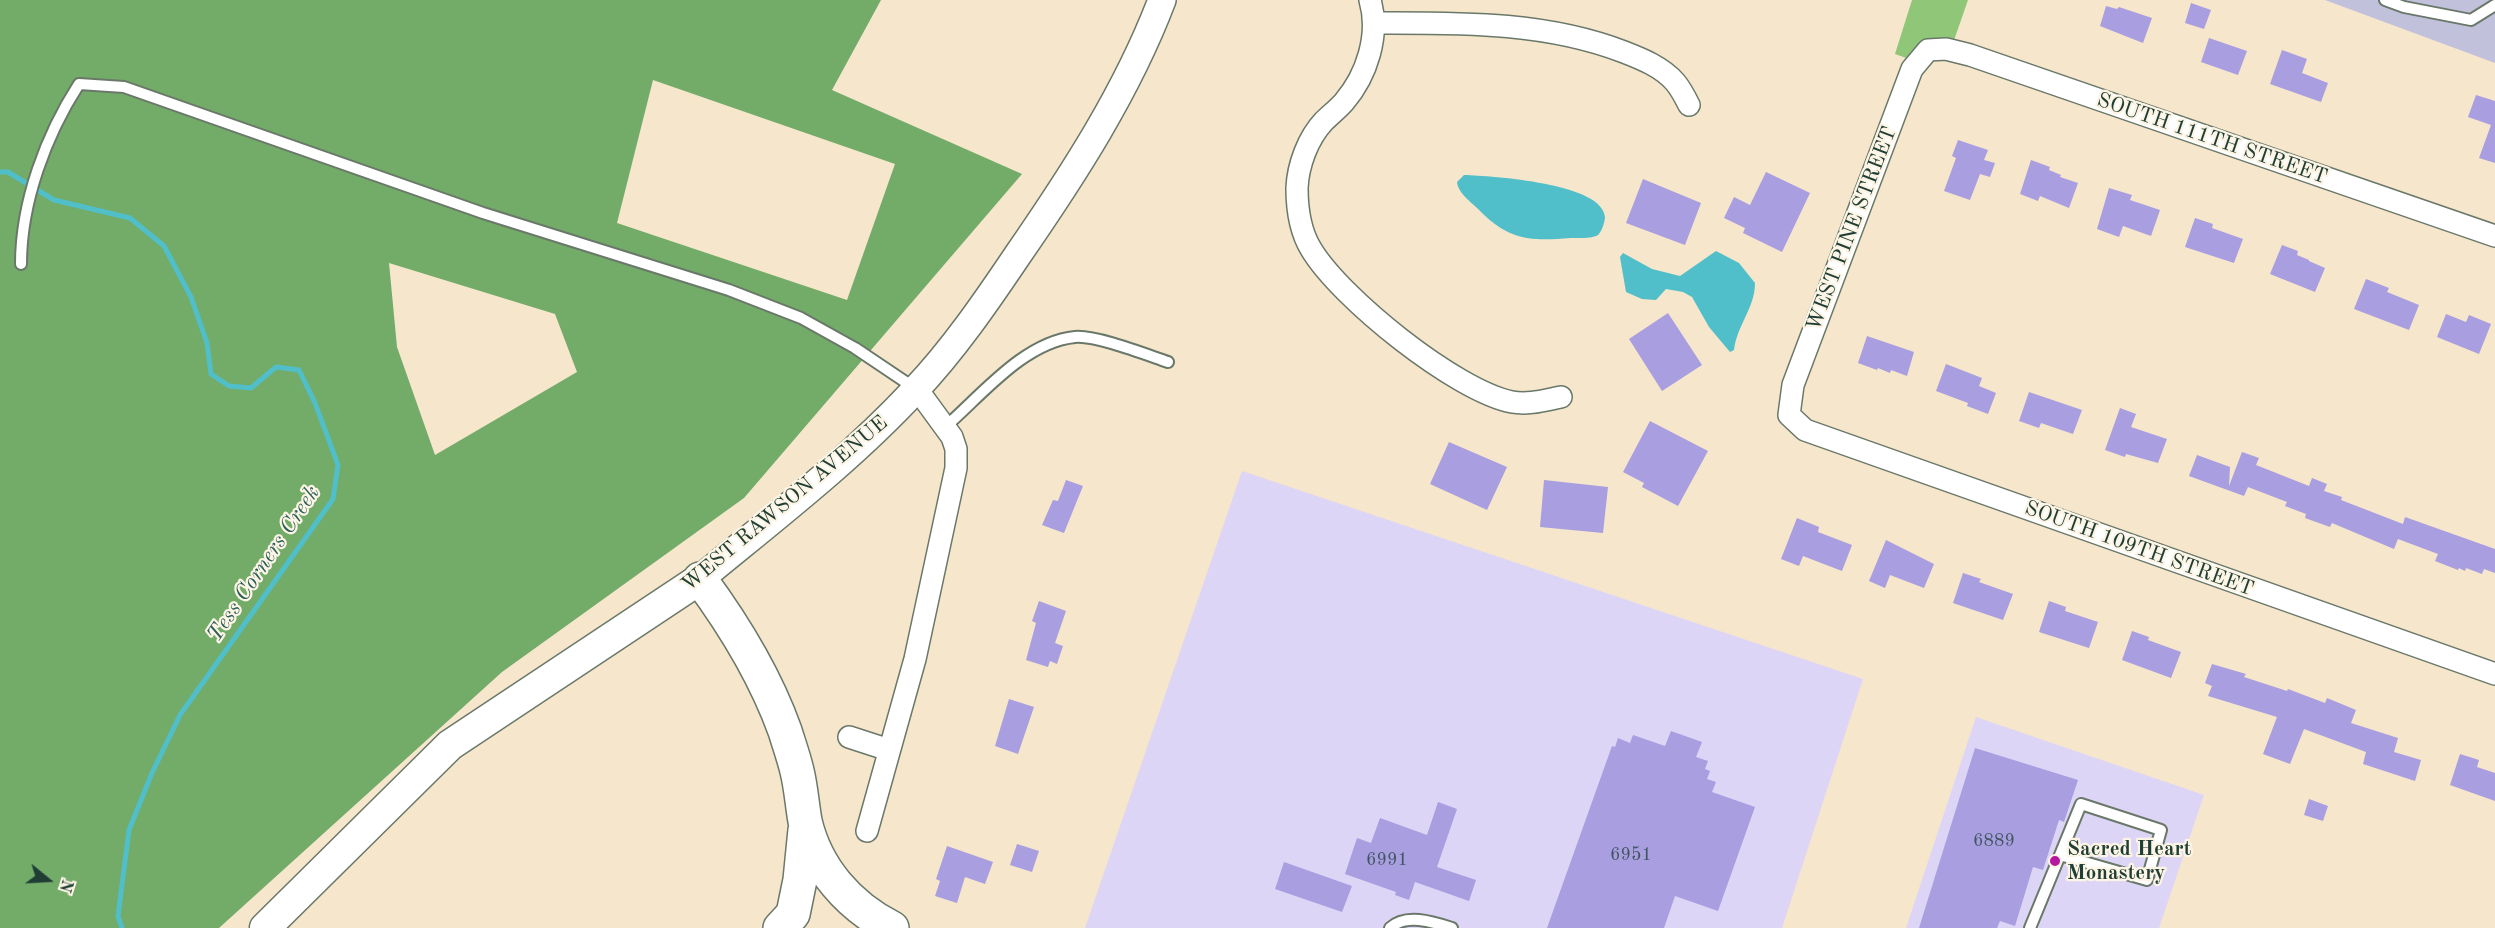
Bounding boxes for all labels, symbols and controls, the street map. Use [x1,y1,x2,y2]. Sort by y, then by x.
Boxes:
street label: SOUTH 111TH STREET [2094,88,2330,190]
street label: WEST PINE STREET [1801,123,1903,335]
street label: WEST RAWSON AVENUE [677,410,893,598]
water label: Tess Corners Creek [202,481,326,647]
street label: SOUTH 109TH STREET [2021,496,2257,602]
house number: 6889 [1973,830,2015,852]
place label: Sacred Heart Monastery [2067,836,2191,886]
house number: 6951 [1610,844,1652,866]
house number: 6991 [1366,849,1408,871]
north arrow [18,850,78,910]
marker: Sacred Heart Monastery [2048,854,2062,868]
text: N [56,877,75,894]

